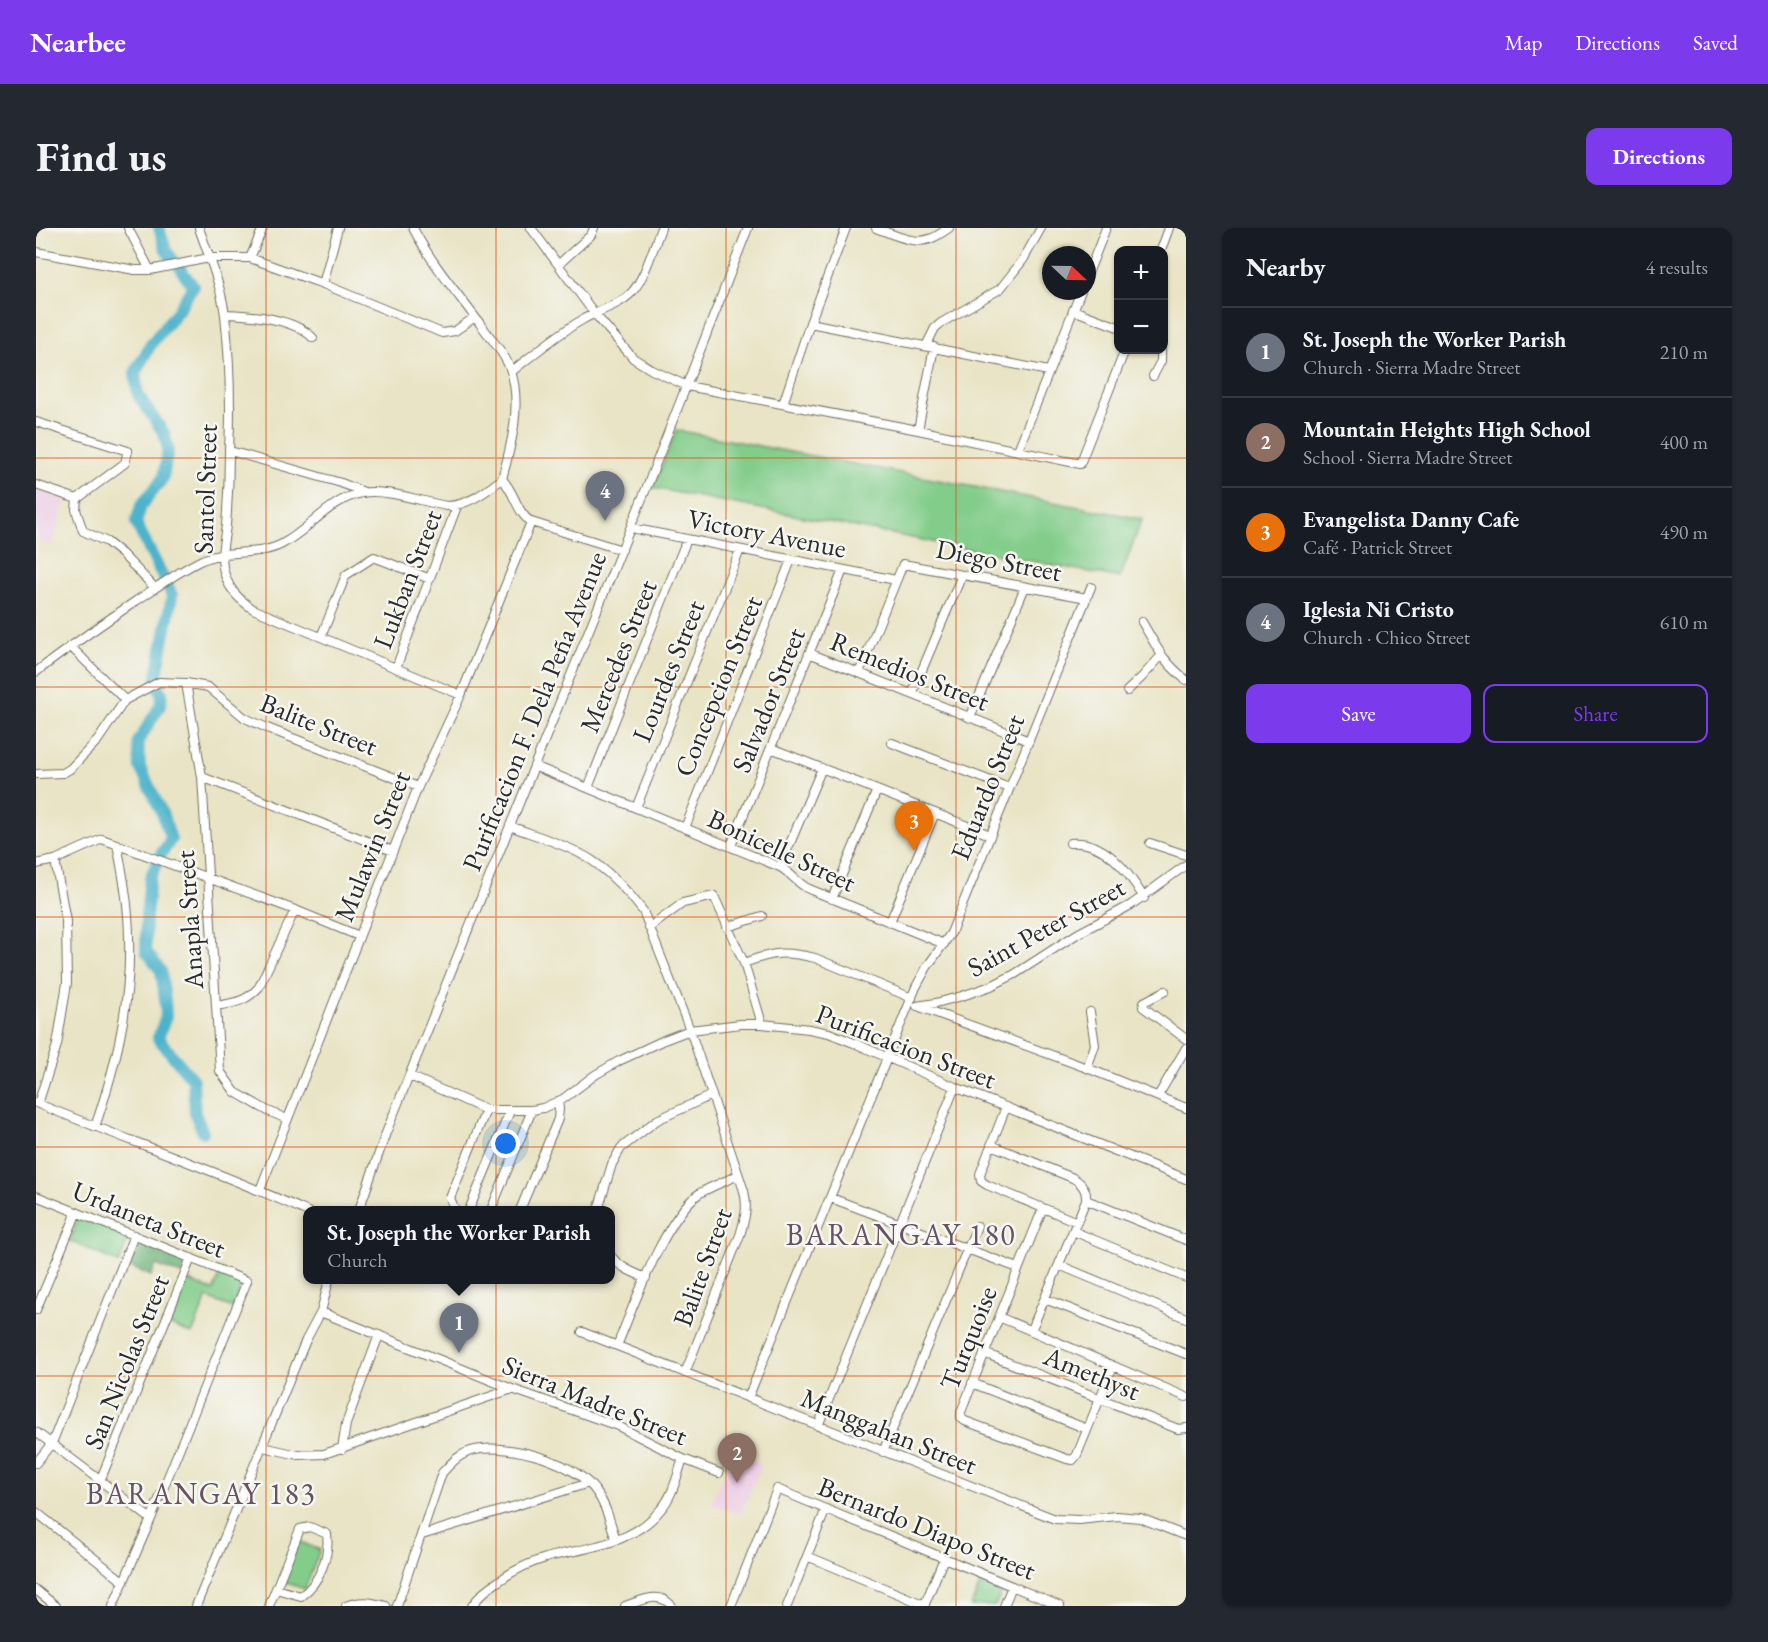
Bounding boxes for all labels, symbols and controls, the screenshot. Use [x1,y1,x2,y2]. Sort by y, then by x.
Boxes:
text: Nearbee [30,24,126,60]
text: Map [1505,29,1542,56]
text: Directions [1575,29,1660,56]
text: Saved [1693,29,1738,56]
button: Directions [1586,128,1732,185]
text: Find us [36,129,167,184]
north arrow [1042,246,1096,300]
map controls [1114,246,1168,354]
button: + [1114,246,1168,300]
text: Nearby [1246,250,1326,284]
text: 4 results [1645,254,1708,280]
button: − [1114,300,1168,354]
text: St. Joseph the Worker Parish [1303,325,1566,354]
text: 1 [1260,339,1271,365]
text: 210 m [1660,339,1708,365]
text: Church · Sierra Madre Street [1303,354,1521,380]
text: Mountain Heights High School [1303,415,1591,444]
street label: Santol Street [185,423,225,555]
text: 2 [1260,429,1271,455]
text: 400 m [1660,429,1708,455]
text: School · Sierra Madre Street [1303,444,1513,470]
pin: 4 [586,472,624,521]
street label: Victory Avenue [685,500,849,566]
street label: Lukban Street [365,504,450,653]
text: Evangelista Danny Cafe [1303,505,1519,534]
text: 3 [1260,519,1271,545]
text: 490 m [1660,519,1708,545]
street label: Diego Street [933,531,1065,589]
text: Café · Patrick Street [1303,534,1452,560]
street label: Purificacion F. Dela Peña Avenue [454,546,614,876]
street label: Mercedes Street [571,574,665,738]
street label: Concepcion Street [666,590,770,781]
street label: Lourdes Street [624,594,713,747]
text: Iglesia Ni Cristo [1303,595,1454,624]
text: 4 [1260,609,1271,635]
text: 610 m [1660,609,1708,635]
street label: Salvador Street [723,622,813,777]
street label: Remedios Street [825,623,995,719]
text: Church · Chico Street [1303,624,1470,650]
button: Save [1246,684,1471,743]
button: Share [1483,684,1708,743]
street label: Balite Street [255,685,383,764]
street label: Eduardo Street [942,709,1032,865]
street label: Mulawin Street [326,765,418,926]
street label: Bonicelle Street [702,800,862,900]
pin: 3 [894,802,934,851]
street label: Anapla Street [167,849,211,992]
street label: Saint Peter Street [961,869,1131,985]
street label: Purificacion Street [811,996,1001,1097]
your location [491,1129,520,1158]
street label: Urdaneta Street [67,1172,231,1266]
street label: Balite Street [664,1203,740,1331]
popup [303,1206,615,1284]
district label: BARANGAY 180 [786,1215,1016,1254]
text: St. Joseph the Worker Parish [327,1218,591,1247]
text: Church [327,1247,387,1273]
street label: San Nicolas Street [75,1269,177,1454]
street label: Turquoise [931,1281,1005,1395]
pin: 1 [440,1304,478,1353]
street label: Amethyst [1038,1338,1146,1408]
street label: Sierra Madre Street [497,1347,693,1453]
street label: Manggahan Street [796,1380,983,1482]
pin: 2 [718,1434,756,1483]
street label: Bernardo Diapo Street [813,1468,1041,1588]
district label: BARANGAY 183 [86,1474,316,1513]

